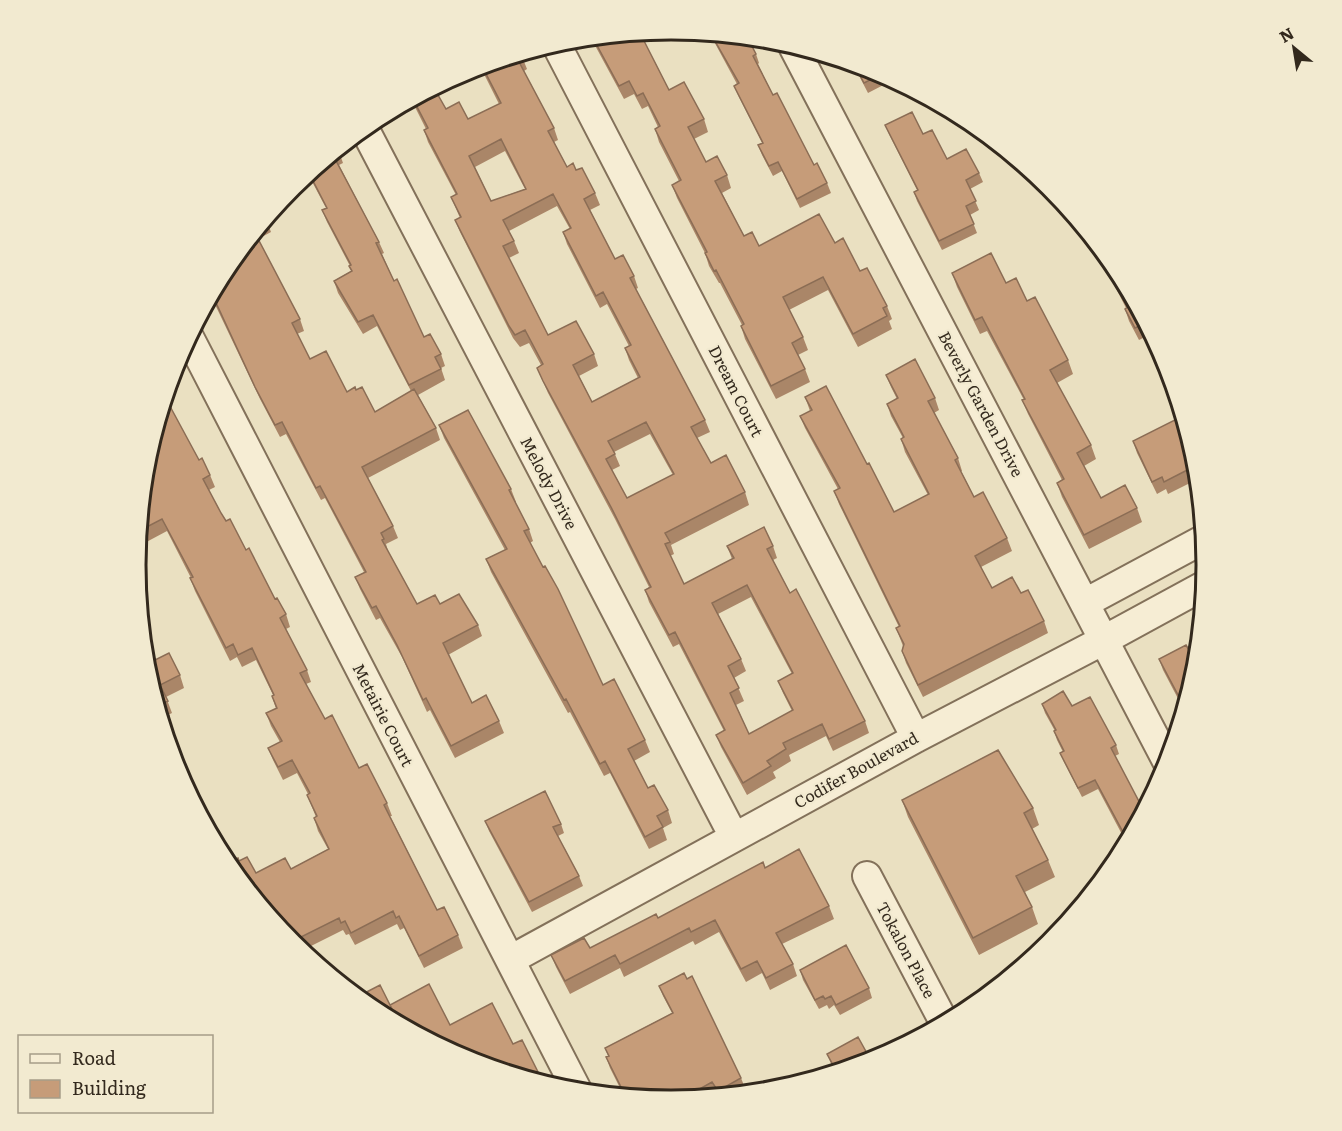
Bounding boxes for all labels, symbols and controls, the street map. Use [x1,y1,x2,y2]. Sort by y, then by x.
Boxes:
north arrow [1264,18,1324,78]
text: N [1274,20,1298,48]
street label: Beverly Garden Drive [933,326,1030,481]
street label: Dream Court [704,341,770,441]
street label: Melody Drive [515,432,584,533]
street label: Metairie Court [348,659,420,771]
street label: Codifer Boulevard [789,725,922,813]
street label: Tokalon Place [871,897,942,1002]
legend [18,1035,213,1113]
text: Road [72,1044,116,1071]
text: Building [72,1074,147,1101]

